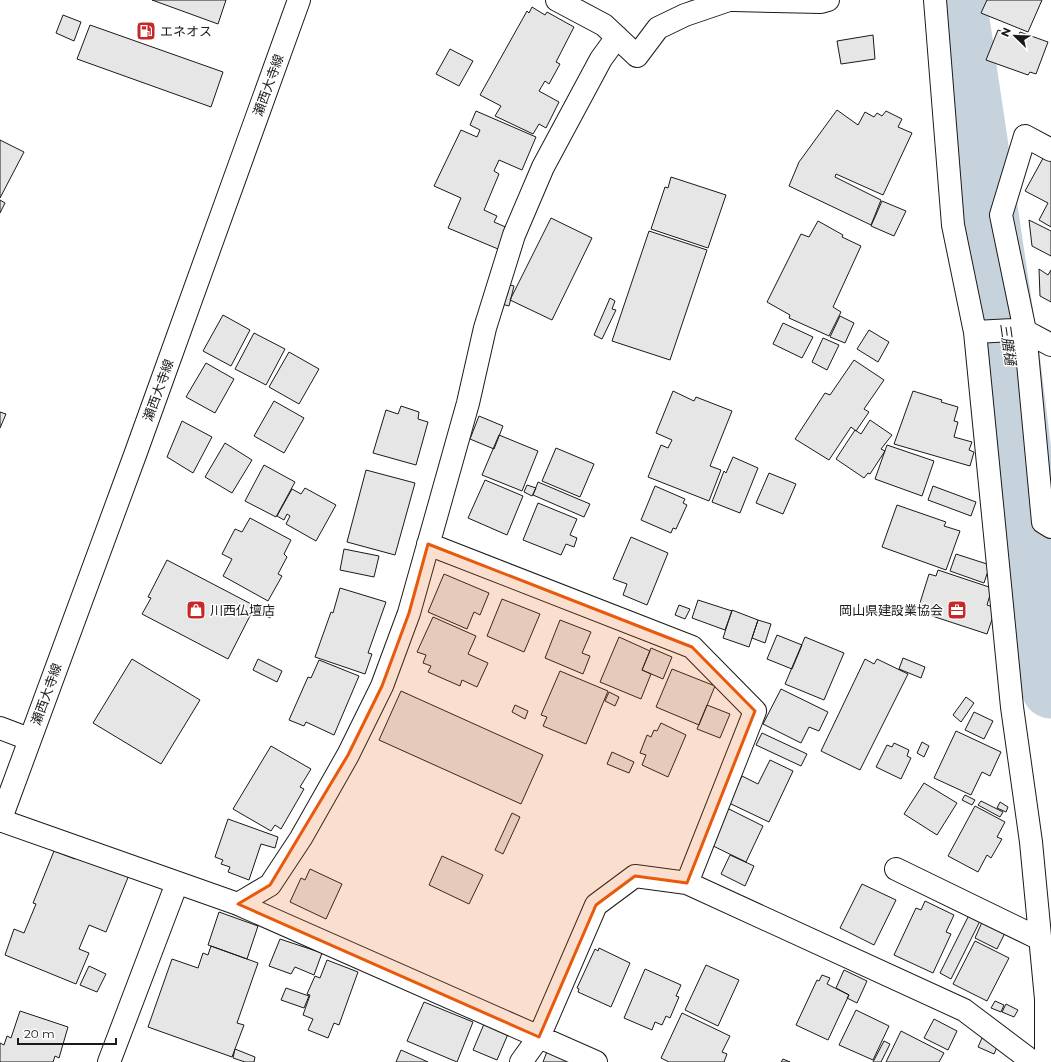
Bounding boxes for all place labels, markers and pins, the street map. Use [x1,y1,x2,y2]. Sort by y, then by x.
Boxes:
fuel station icon: エネオス [135,20,157,42]
place label: エネオス [160,23,212,39]
shop icon: 川西仏壇店 [185,599,207,621]
office icon: 岡山県建設業協会 [946,599,968,621]
place label: 川西仏壇店 [210,602,275,618]
place label: 岡山県建設業協会 [839,602,943,618]

